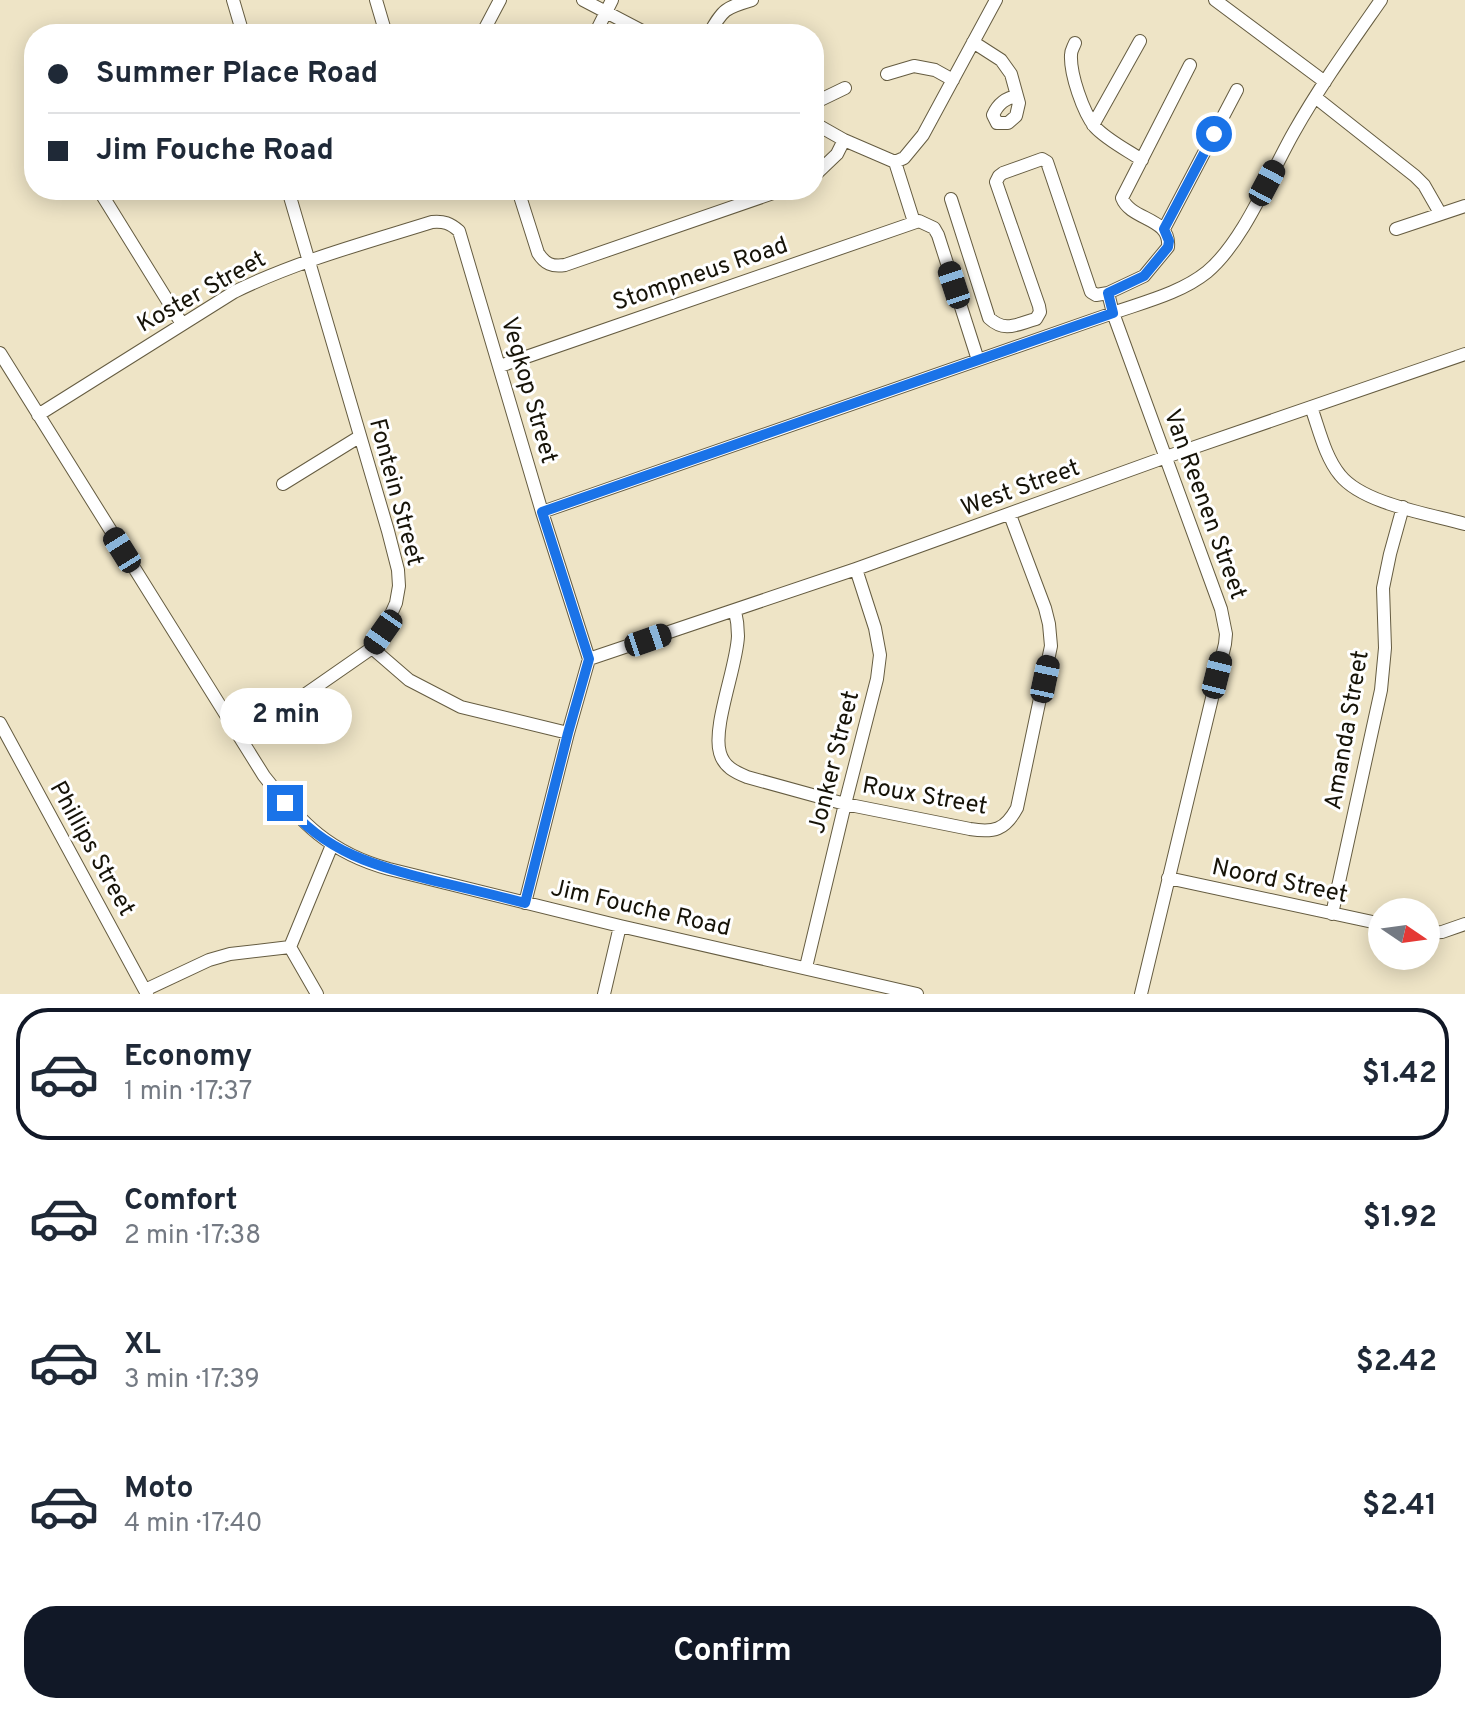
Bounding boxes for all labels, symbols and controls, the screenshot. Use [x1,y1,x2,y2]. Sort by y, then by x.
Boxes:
text: Summer Place Road [96,56,378,93]
route start [1196,116,1232,152]
text: Jim Fouche Road [96,133,334,170]
car [1245,156,1289,210]
street label: Stompneus Road [609,231,792,319]
street label: Koster Street [132,245,272,340]
car [935,258,973,312]
street label: Vegkop Street [493,314,563,467]
street label: Van Reenen Street [1156,406,1252,604]
street label: Fontein Street [361,416,429,569]
street label: West Street [957,454,1084,524]
car [99,523,145,577]
car [359,605,407,659]
car [621,621,675,659]
street label: Amanda Street [1319,648,1377,812]
car [1200,649,1234,701]
car [1028,653,1062,705]
callout: 2 min [219,687,351,743]
street label: Jonker Street [803,688,867,837]
text: 2 min [252,699,320,732]
street label: Roux Street [860,771,990,823]
street label: Phillips Street [42,776,141,922]
route end [267,785,303,821]
street label: Noord Street [1209,853,1350,911]
street label: Jim Fouche Road [548,874,733,944]
north arrow [1368,898,1440,970]
map controls [1368,898,1440,970]
icon: car [28,1038,100,1110]
text: Economy [124,1039,252,1076]
text: $1.42 [1362,1056,1437,1093]
text: 1 min · 17:37 [124,1076,252,1109]
icon: car [28,1182,100,1254]
text: Comfort [124,1183,237,1220]
text: $1.92 [1363,1200,1437,1237]
text: 2 min · 17:38 [124,1220,261,1253]
icon: car [28,1326,100,1398]
text: XL [124,1327,161,1364]
text: $2.42 [1356,1344,1437,1381]
text: 3 min · 17:39 [124,1364,260,1397]
icon: car [28,1470,100,1542]
text: Moto [124,1471,194,1508]
text: $2.41 [1362,1488,1437,1525]
text: 4 min · 17:40 [124,1508,263,1541]
button: Confirm [24,1606,1441,1698]

